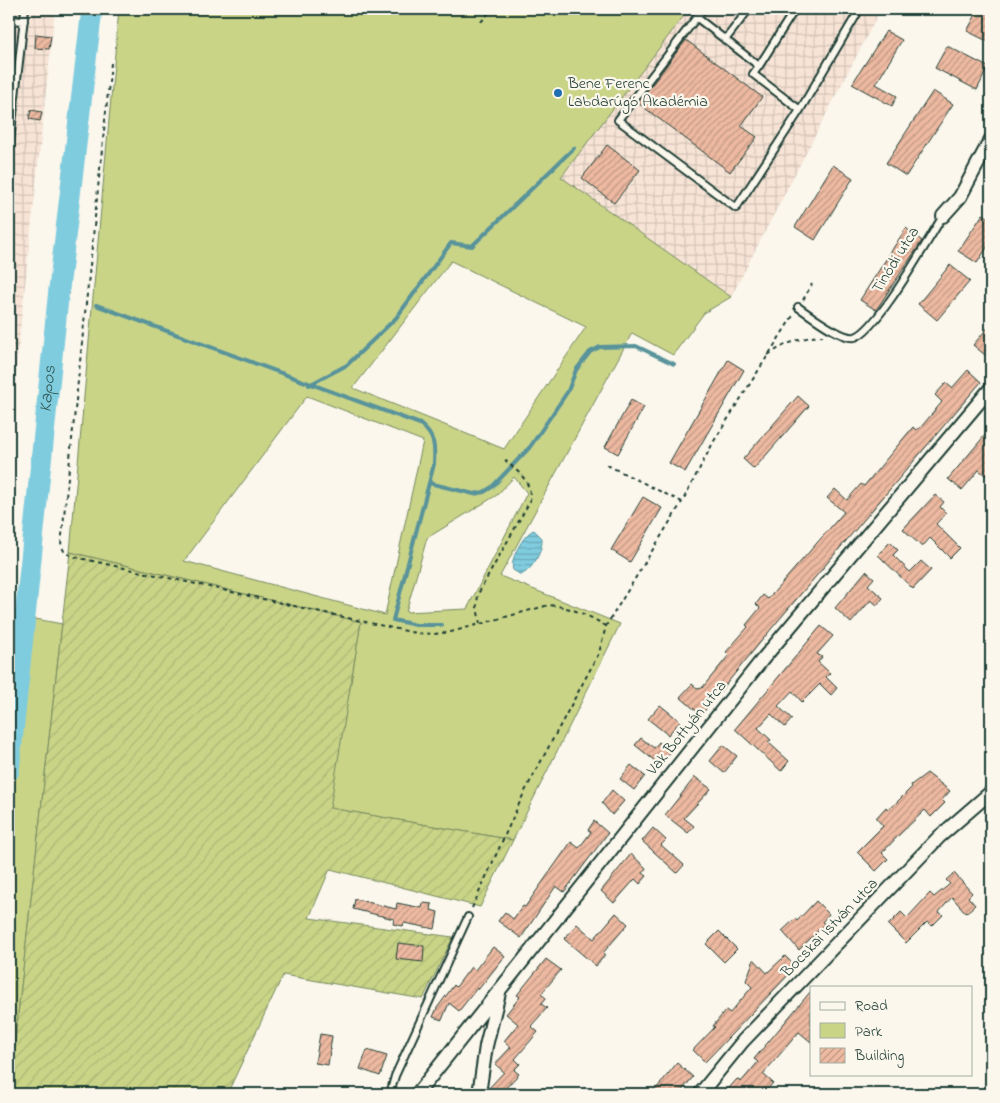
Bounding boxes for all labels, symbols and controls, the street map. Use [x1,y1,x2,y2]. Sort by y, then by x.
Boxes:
place label: Bene Ferenc Labdarúgó Akadémia [567,72,708,114]
marker: Bene Ferenc Labdarúgó Akadémia [552,87,564,99]
street label: Tinódi utca [866,222,926,298]
water label: Kapos [33,364,64,414]
street label: Vak Bottyán utca [641,675,733,781]
street label: Bocskai István utca [775,873,884,984]
legend [810,986,972,1076]
text: Road [855,995,888,1017]
text: Park [855,1021,883,1043]
text: Building [854,1045,904,1068]

